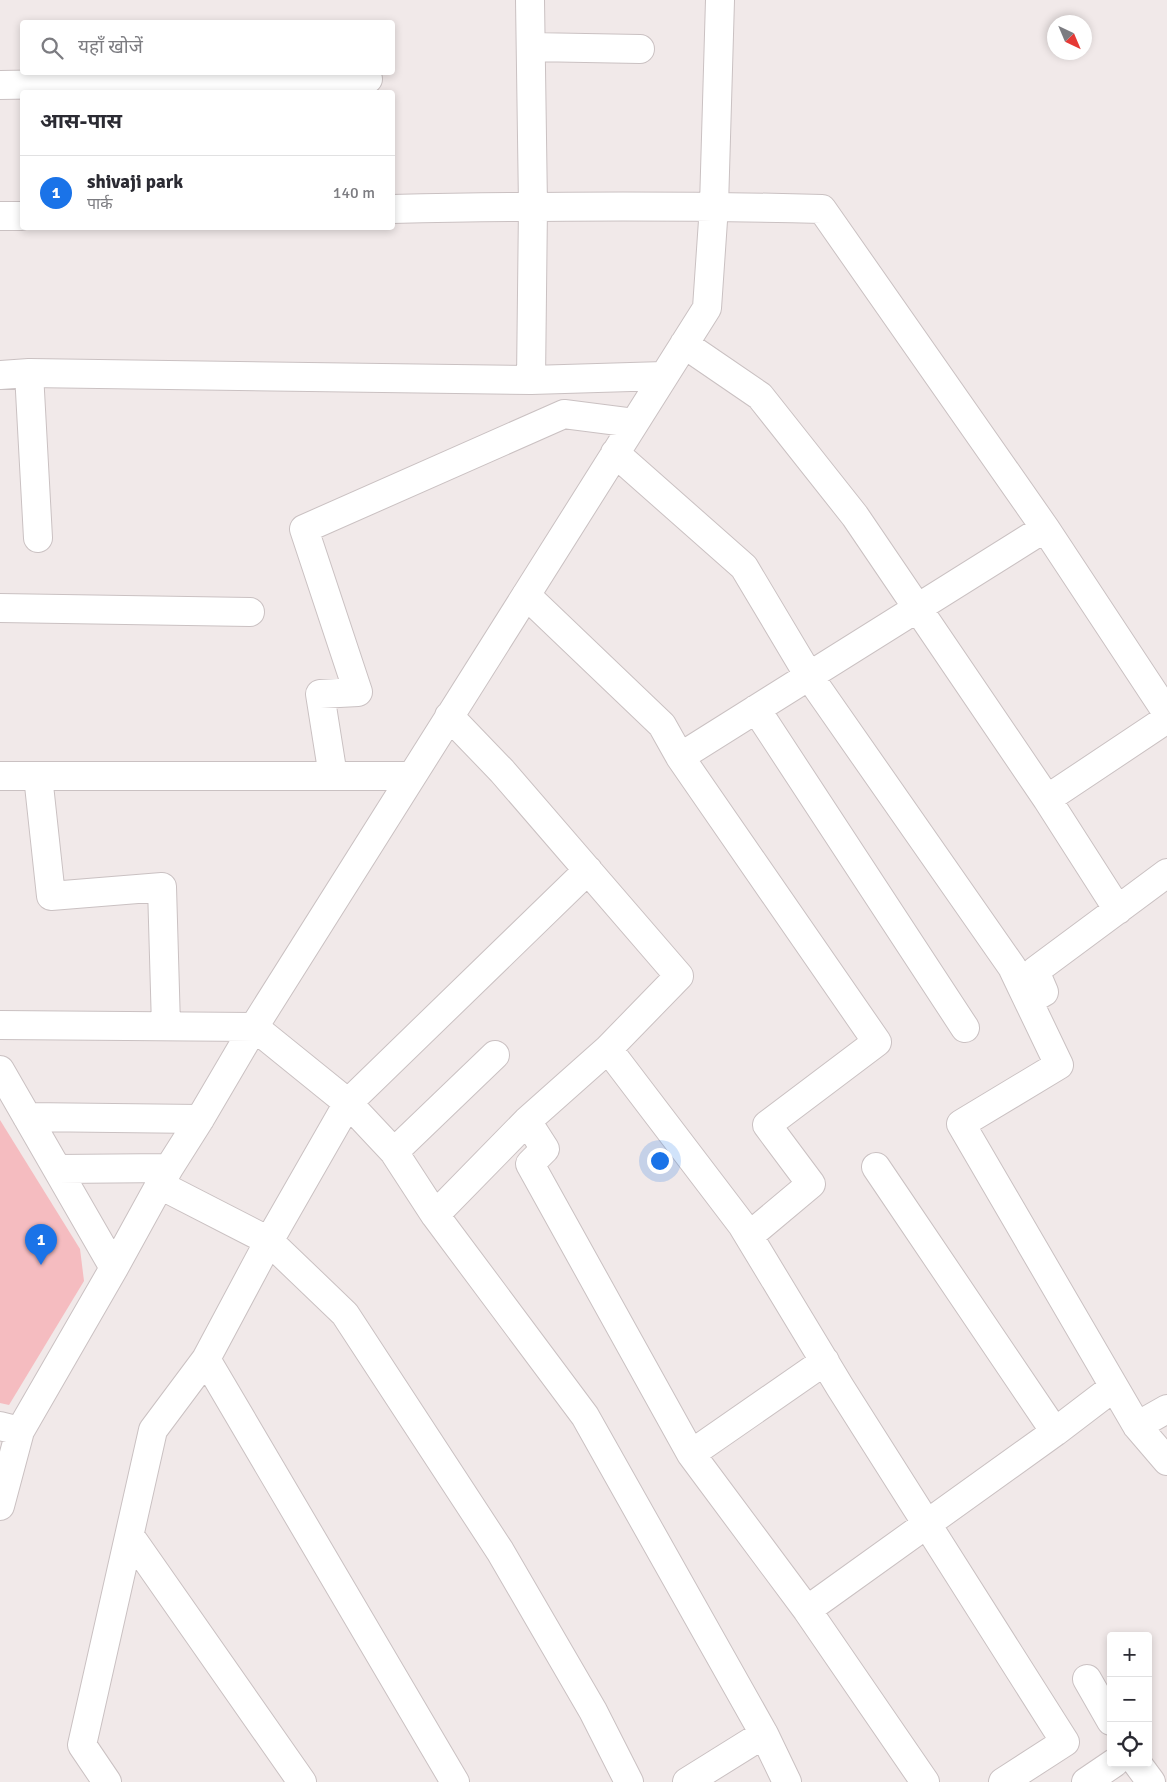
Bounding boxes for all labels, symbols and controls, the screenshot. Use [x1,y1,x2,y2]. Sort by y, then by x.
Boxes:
north arrow [1047,15,1092,60]
search box [20,20,395,75]
icon: search [38,34,66,62]
text: यहाँ खोजें [78,35,143,59]
text: आस-पास [40,108,122,134]
text: shivaji park [87,170,183,194]
text: 1 [52,183,60,203]
text: 140 m [333,183,375,203]
text: पार्क [87,194,113,214]
your location [647,1148,673,1174]
pin: 1 [25,1224,57,1265]
map controls [1107,1632,1152,1767]
button: + [1107,1632,1152,1677]
button: − [1107,1677,1152,1722]
button: locate [1107,1722,1152,1767]

